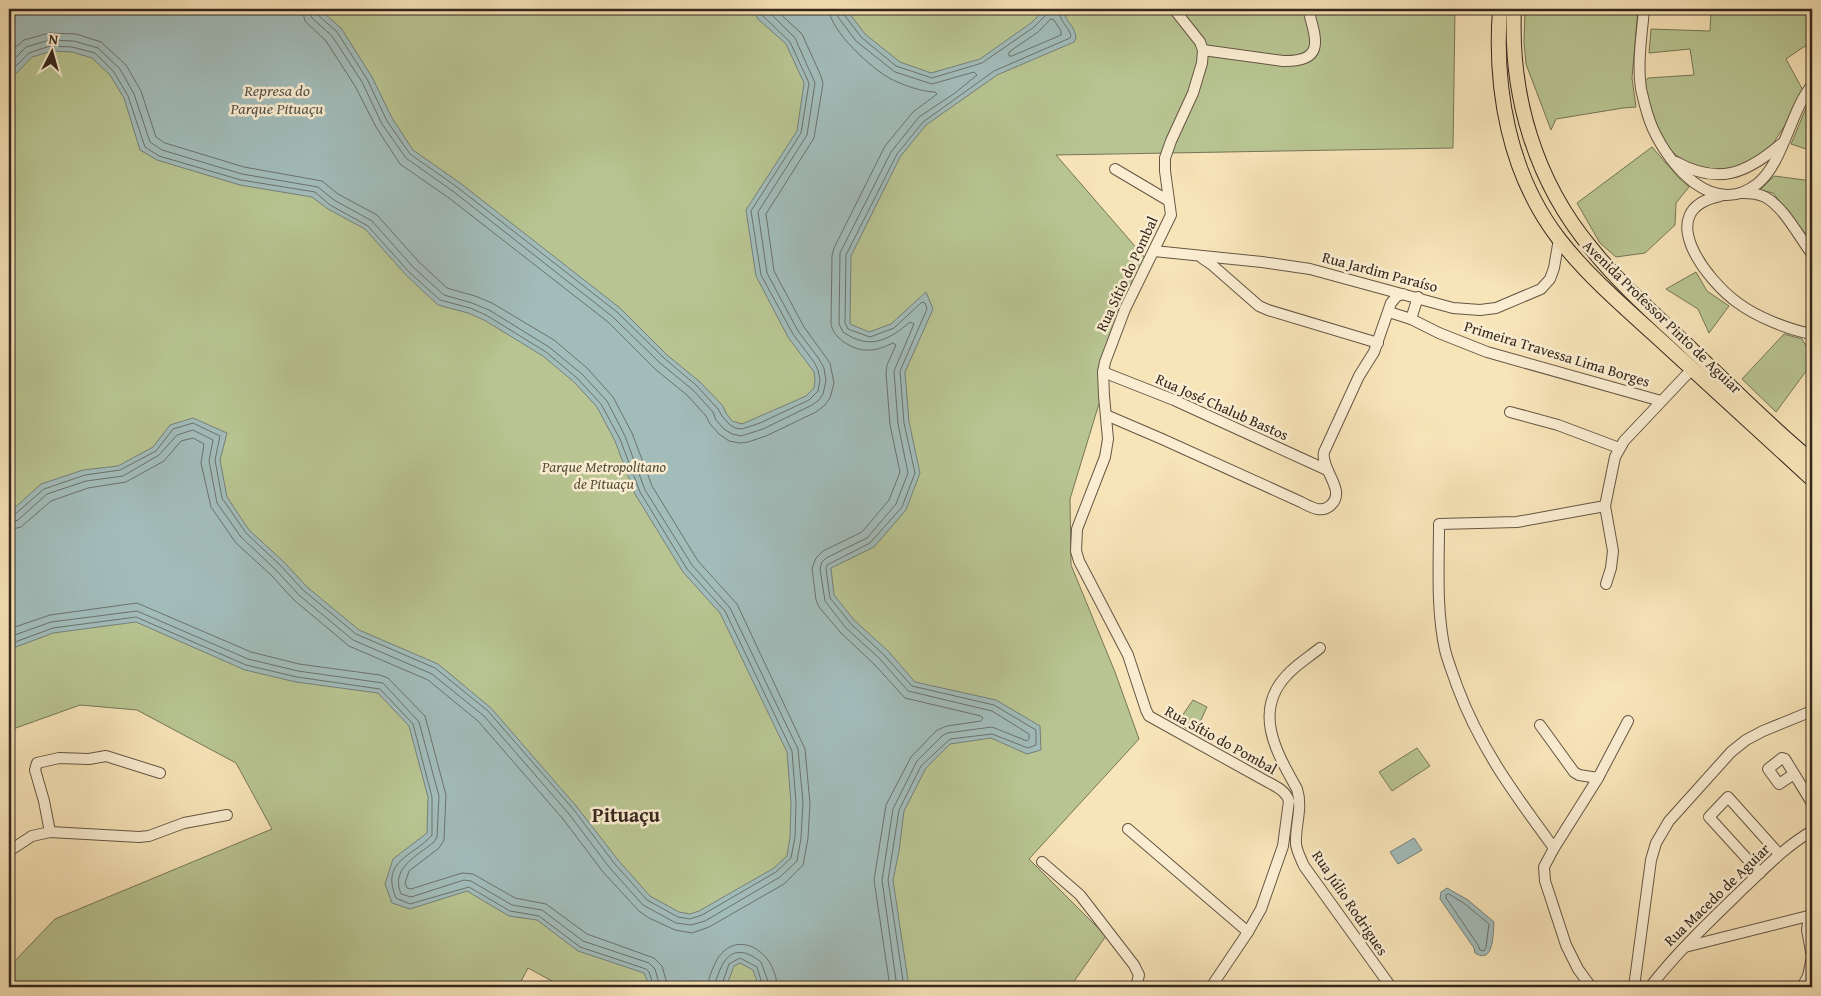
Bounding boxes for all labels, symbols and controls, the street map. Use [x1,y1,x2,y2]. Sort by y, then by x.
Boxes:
north arrow [28,28,78,78]
text: N [48,29,60,50]
water label: Represa do Parque Pituaçu [229,78,324,120]
street label: Rua Sítio do Pombal [1091,213,1163,335]
street label: Avenida Professor Pinto de Aguiar [1578,235,1746,398]
street label: Rua Jardim Paraíso [1320,246,1441,297]
street label: Primeira Travessa Lima Borges [1462,315,1653,392]
street label: Rua José Chalub Bastos [1152,368,1292,445]
park label: Parque Metropolitano de Pituaçu [541,456,667,494]
street label: Rua Sítio do Pombal [1161,700,1281,779]
district label: Pituaçu [592,800,660,829]
street label: Rua Macedo de Aguiar [1659,839,1774,951]
street label: Rua Júlio Rodrigues [1307,846,1393,959]

